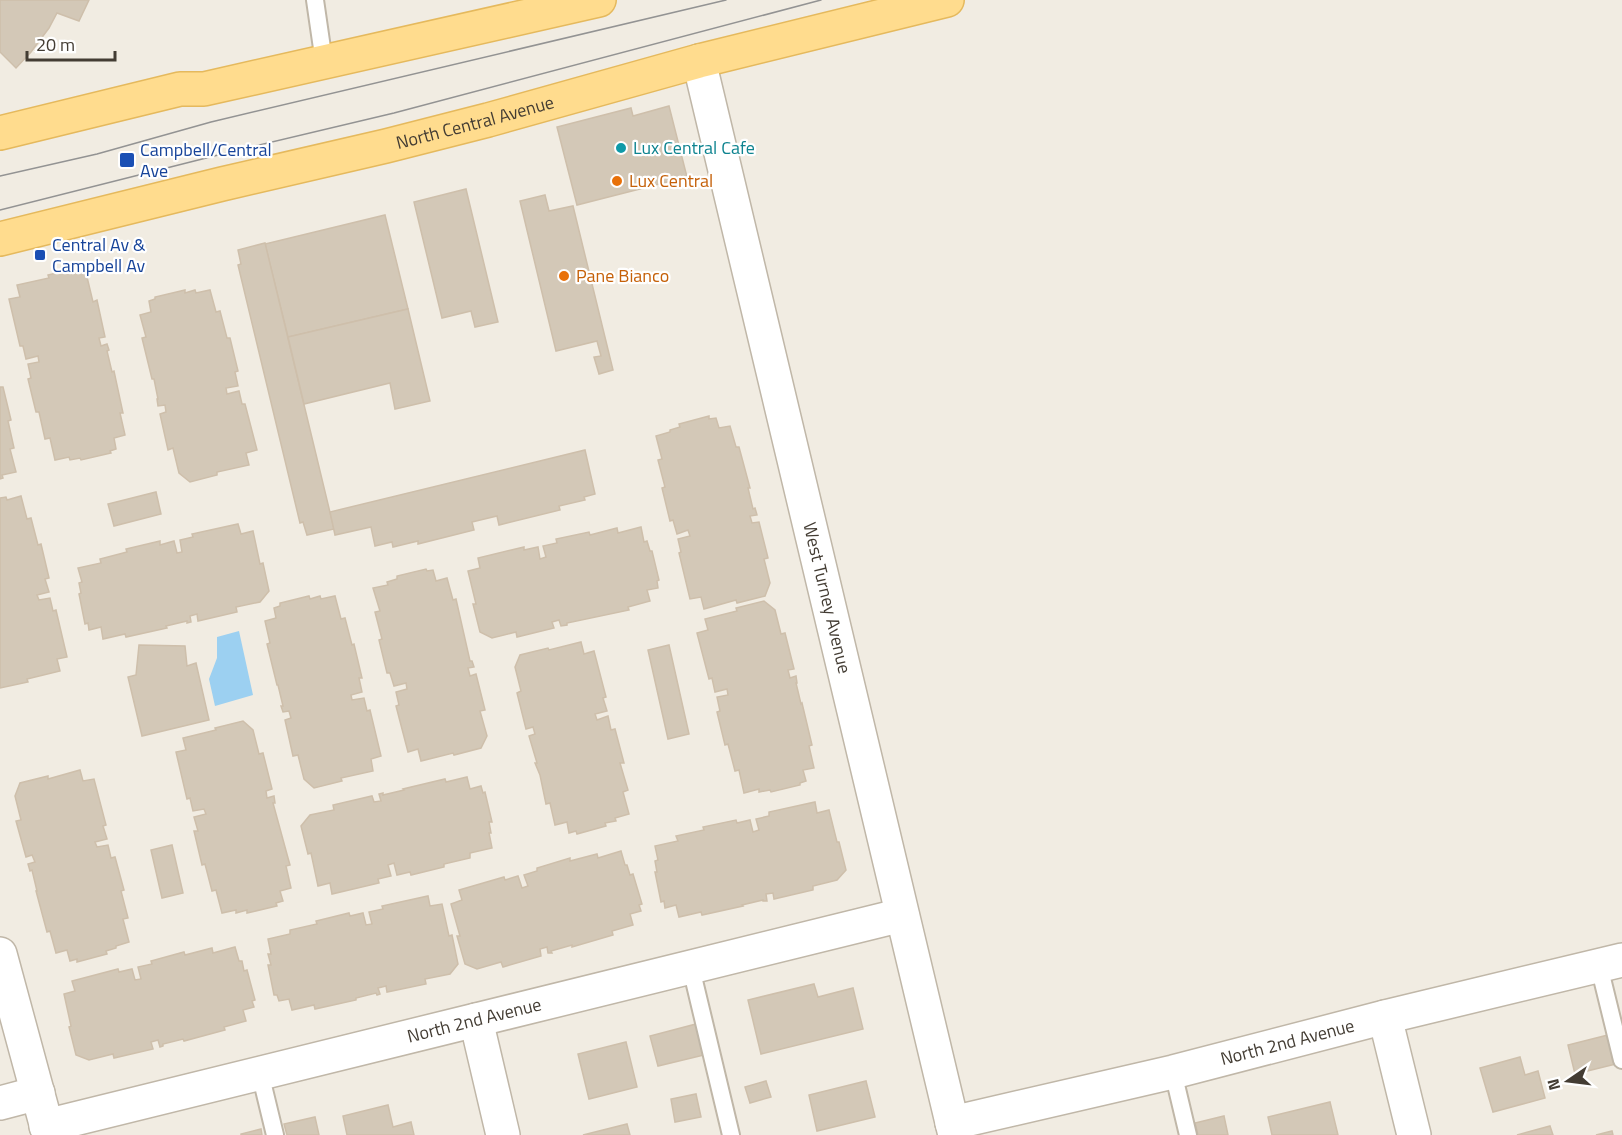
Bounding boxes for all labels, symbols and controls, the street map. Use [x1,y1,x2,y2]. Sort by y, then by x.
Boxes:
scale bar [27,24,116,62]
text: 20 m [36,31,75,58]
street label: North Central Avenue [393,88,557,156]
place label: Lux Central Cafe [633,134,755,161]
place label: Campbell/Central Ave [140,136,272,184]
marker: Lux Central Cafe [614,141,628,155]
marker: Campbell/Central Ave [118,151,136,169]
place label: Lux Central [629,167,713,194]
marker: Lux Central [610,174,624,188]
place label: Central Av & Campbell Av [52,231,146,279]
marker: Central Av & Campbell Av [33,248,47,262]
place label: Pane Bianco [576,262,669,289]
marker: Pane Bianco [557,269,571,283]
street label: West Turney Avenue [796,519,859,676]
street label: North 2nd Avenue [404,990,544,1050]
street label: North 2nd Avenue [1217,1012,1357,1072]
north arrow [1538,1051,1598,1111]
text: N [1540,1076,1566,1093]

